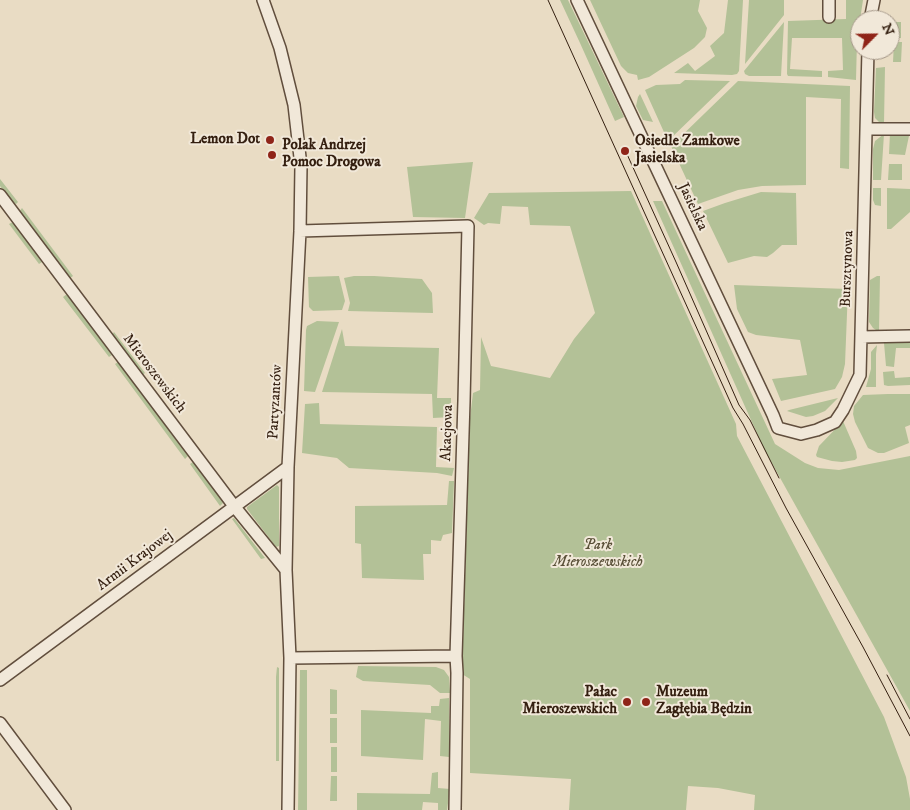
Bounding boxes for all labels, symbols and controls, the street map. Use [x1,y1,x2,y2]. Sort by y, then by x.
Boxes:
north arrow [850,10,900,60]
text: N [877,21,898,38]
place label: Lemon Dot [190,131,260,149]
place label: Osiedle Zamkowe Jasielska [635,133,740,168]
marker: Lemon Dot [264,134,276,146]
place label: Polak Andrzej Pomoc Drogowa [282,137,381,172]
marker: Osiedle Zamkowe Jasielska [619,145,631,157]
marker: Polak Andrzej Pomoc Drogowa [266,149,278,161]
street label: Jasielska [673,180,711,234]
street label: Bursztynowa [838,230,858,308]
street label: Mieroszewskich [118,331,190,417]
street label: Partyzantów [265,364,287,440]
street label: Akacjowa [438,404,458,462]
street label: Armii Krajowej [94,527,176,595]
park label: Park Mieroszewskich [553,537,643,572]
place label: Pałac Mieroszewskich [522,684,617,719]
place label: Muzeum Zagłębia Będzin [656,684,752,719]
marker: Pałac Mieroszewskich [621,696,633,708]
marker: Muzeum Zagłębia Będzin [640,696,652,708]

